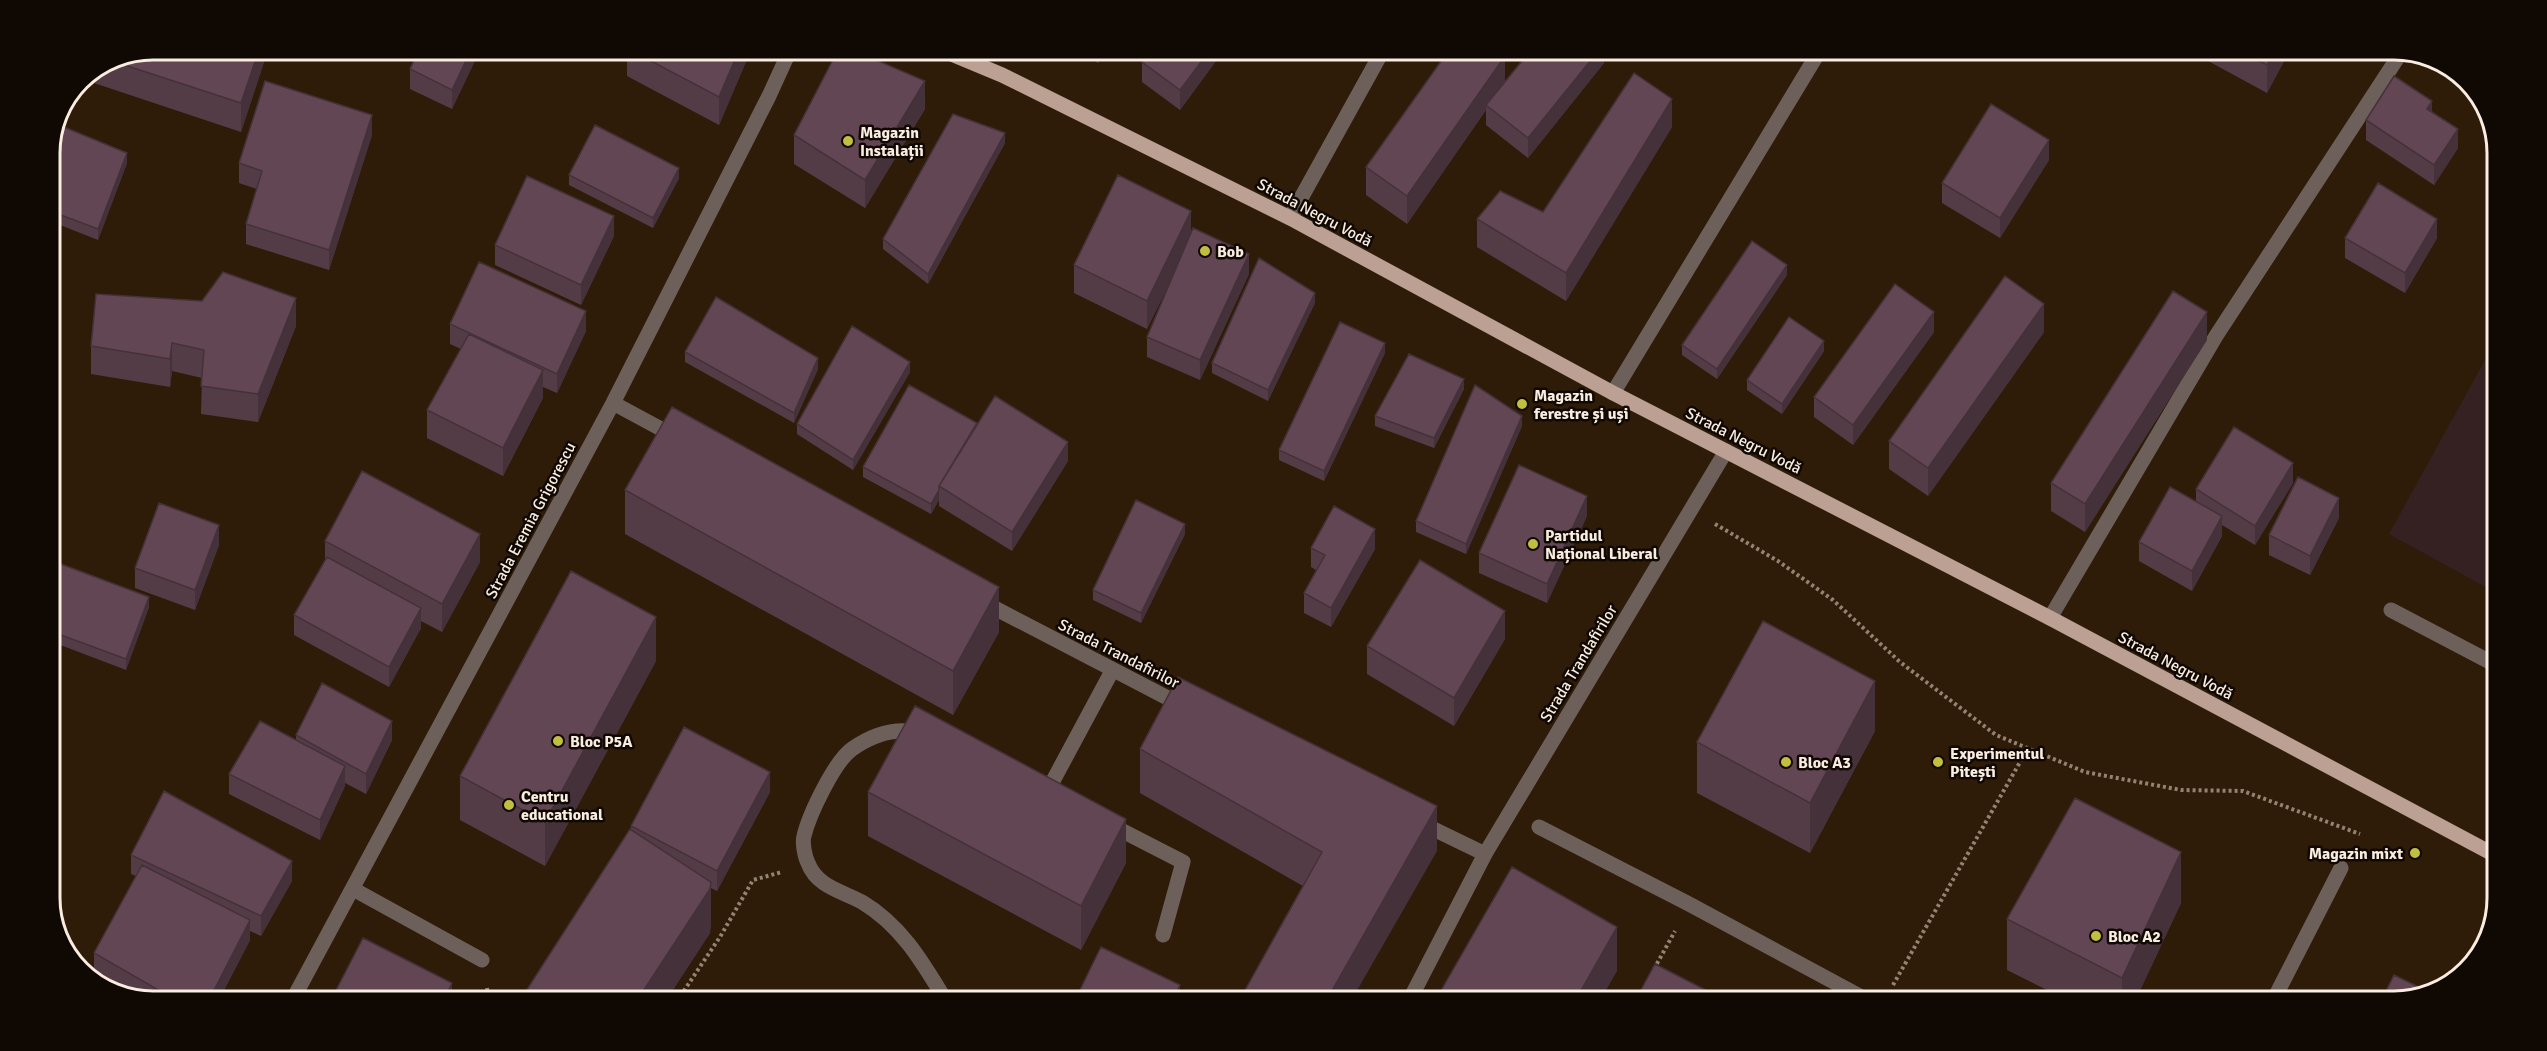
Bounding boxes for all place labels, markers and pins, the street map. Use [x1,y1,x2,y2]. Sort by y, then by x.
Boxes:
place label: Magazin Instalații [860,123,924,161]
marker: Magazin Instalații [841,134,855,148]
place label: Bob [1217,242,1244,262]
marker: Bob [1198,244,1212,258]
place label: Magazin ferestre și uși [1533,386,1629,424]
marker: Magazin ferestre și uși [1515,397,1529,411]
place label: Partidul Național Liberal [1545,526,1658,564]
marker: Partidul Național Liberal [1526,537,1540,551]
place label: Bloc P5A [570,732,633,752]
marker: Bloc P5A [551,734,565,748]
place label: Experimentul Pitești [1950,744,2044,782]
place label: Bloc A3 [1798,753,1851,773]
marker: Bloc A3 [1779,755,1793,769]
marker: Experimentul Pitești [1931,755,1945,769]
place label: Centru educational [521,787,603,825]
marker: Centru educational [502,798,516,812]
place label: Magazin mixt [2309,844,2403,864]
marker: Magazin mixt [2408,846,2422,860]
place label: Bloc A2 [2108,927,2161,947]
marker: Bloc A2 [2089,929,2103,943]

